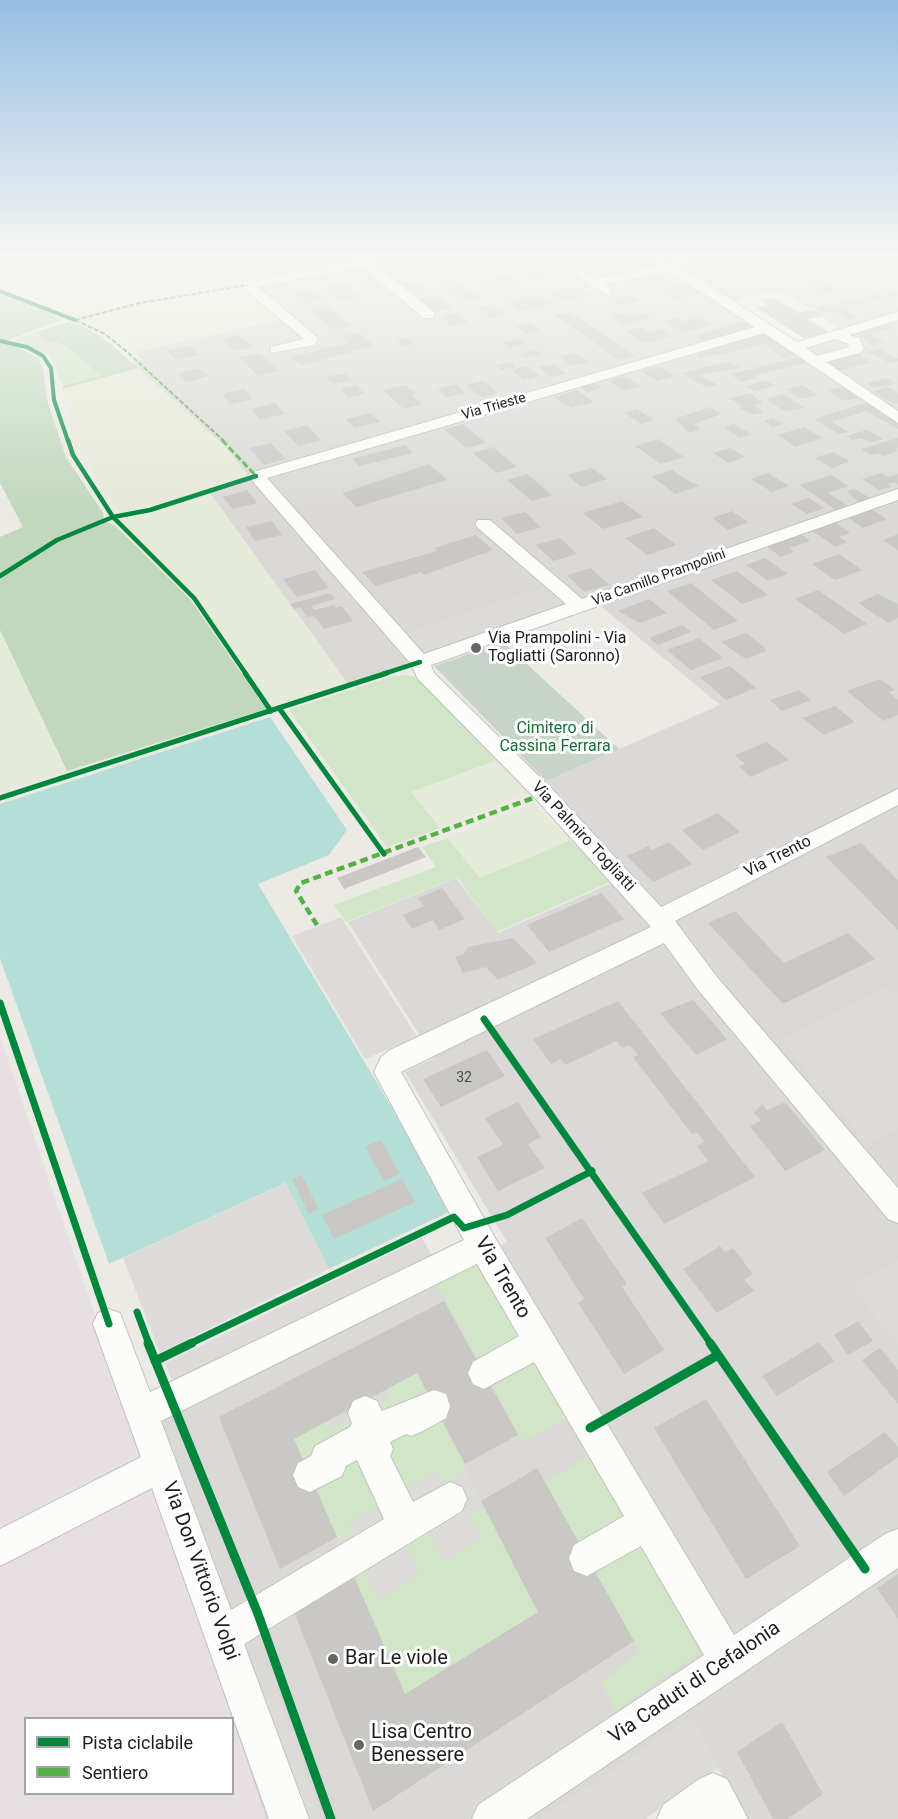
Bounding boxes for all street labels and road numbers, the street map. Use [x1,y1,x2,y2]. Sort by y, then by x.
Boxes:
street label: Via Trieste [460,390,528,424]
street label: Via Camillo Prampolini [590,546,728,610]
street label: Via Palmiro Togliatti [527,778,639,896]
street label: Via Trento [741,832,815,882]
street label: Via Trento [469,1233,535,1323]
street label: Via Don Vittorio Volpi [156,1478,244,1664]
street label: Via Caduti di Cefalonia [605,1617,785,1749]

